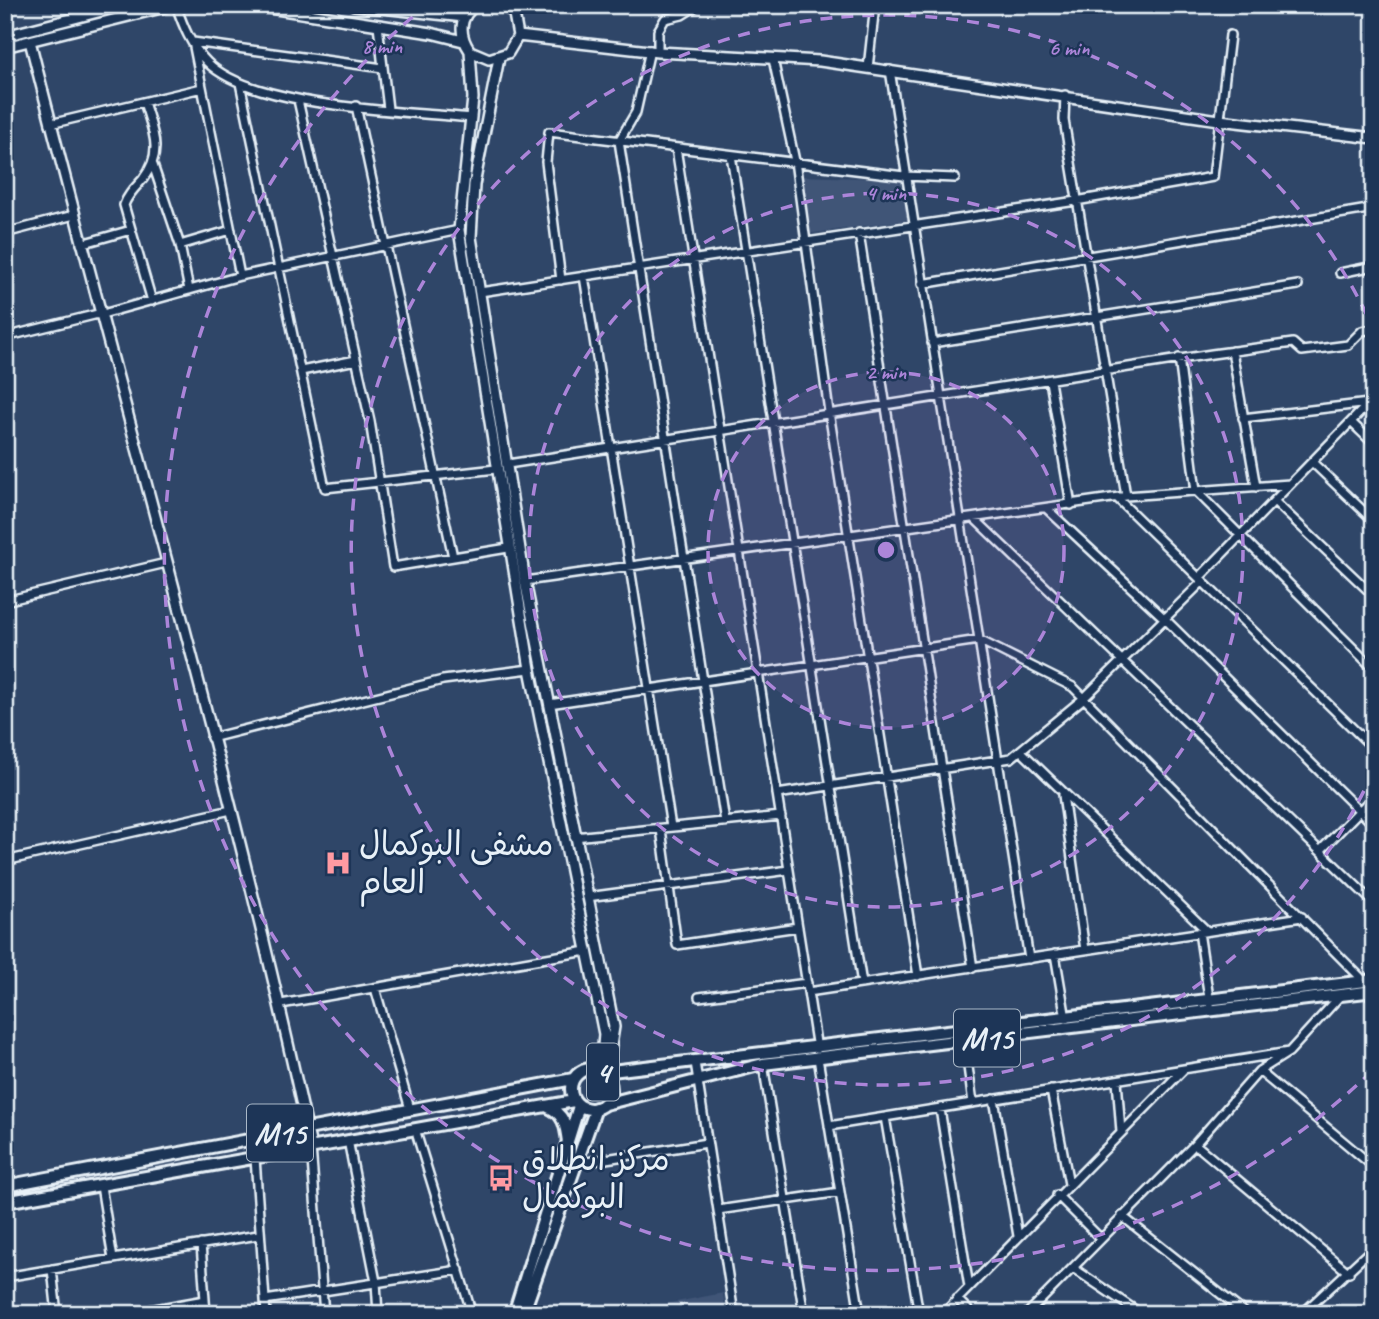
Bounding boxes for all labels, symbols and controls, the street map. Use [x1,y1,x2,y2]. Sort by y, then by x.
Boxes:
text: 8 min [362,33,402,59]
text: 6 min [1049,35,1090,61]
text: 4 min [866,180,906,206]
text: 2 min [866,359,906,385]
centre of rings [874,538,898,562]
place label: مشفى البوكمال العام [359,823,554,907]
hospital icon: مشفى البوكمال العام [323,848,353,878]
road number: M15 [954,1009,1020,1066]
road number: 4 [587,1044,619,1100]
road number: M15 [247,1104,313,1162]
place label: مركز انطلاق البوكمال [522,1138,670,1218]
bus stop icon: مركز انطلاق البوكمال [486,1163,516,1193]

